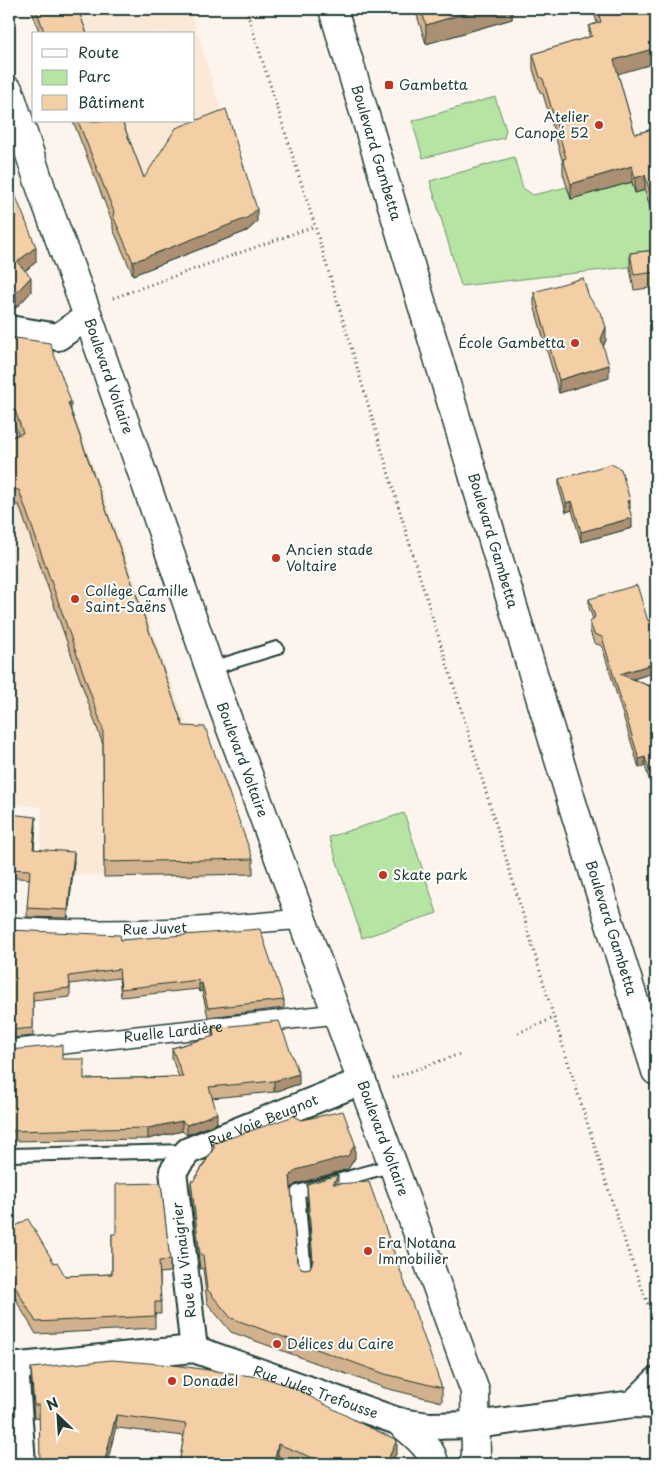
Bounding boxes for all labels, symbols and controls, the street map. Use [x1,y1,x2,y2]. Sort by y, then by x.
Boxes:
legend [32,32,195,122]
text: Route [78,40,119,63]
text: Parc [78,64,111,87]
place label: Gambetta [399,74,468,95]
marker: Gambetta [383,79,395,91]
street label: Boulevard Gambetta [346,82,407,223]
text: Bâtiment [78,90,145,113]
place label: Atelier Canopé 52 [514,106,590,143]
marker: Atelier Canopé 52 [593,119,605,131]
street label: Boulevard Voltaire [79,315,139,437]
place label: École Gambetta [458,332,565,353]
marker: École Gambetta [569,337,581,349]
street label: Boulevard Gambetta [463,470,524,611]
place label: Ancien stade Voltaire [286,539,373,576]
marker: Ancien stade Voltaire [270,552,282,564]
place label: Collège Camille Saint-Saëns [85,580,189,617]
marker: Collège Camille Saint-Saëns [69,593,81,605]
street label: Boulevard Voltaire [212,699,274,820]
street label: Boulevard Gambetta [581,858,643,998]
place label: Skate park [393,864,468,885]
marker: Skate park [377,869,389,881]
street label: Rue Juvet [123,917,188,940]
street label: Ruelle Lardière [122,1016,224,1047]
street label: Boulevard Voltaire [352,1077,414,1199]
street label: Rue Voie Beugnot [205,1089,321,1152]
street label: Rue du Vinaigrier [166,1201,201,1319]
place label: Era Notana Immobilier [378,1232,456,1269]
marker: Era Notana Immobilier [362,1245,374,1257]
place label: Délices du Caire [287,1333,394,1354]
marker: Délices du Caire [271,1338,283,1350]
street label: Rue Jules Trefousse [251,1360,381,1423]
place label: Donadel [182,1370,238,1391]
marker: Donadel [166,1375,178,1387]
north arrow [32,1390,82,1440]
text: N [43,1392,62,1416]

